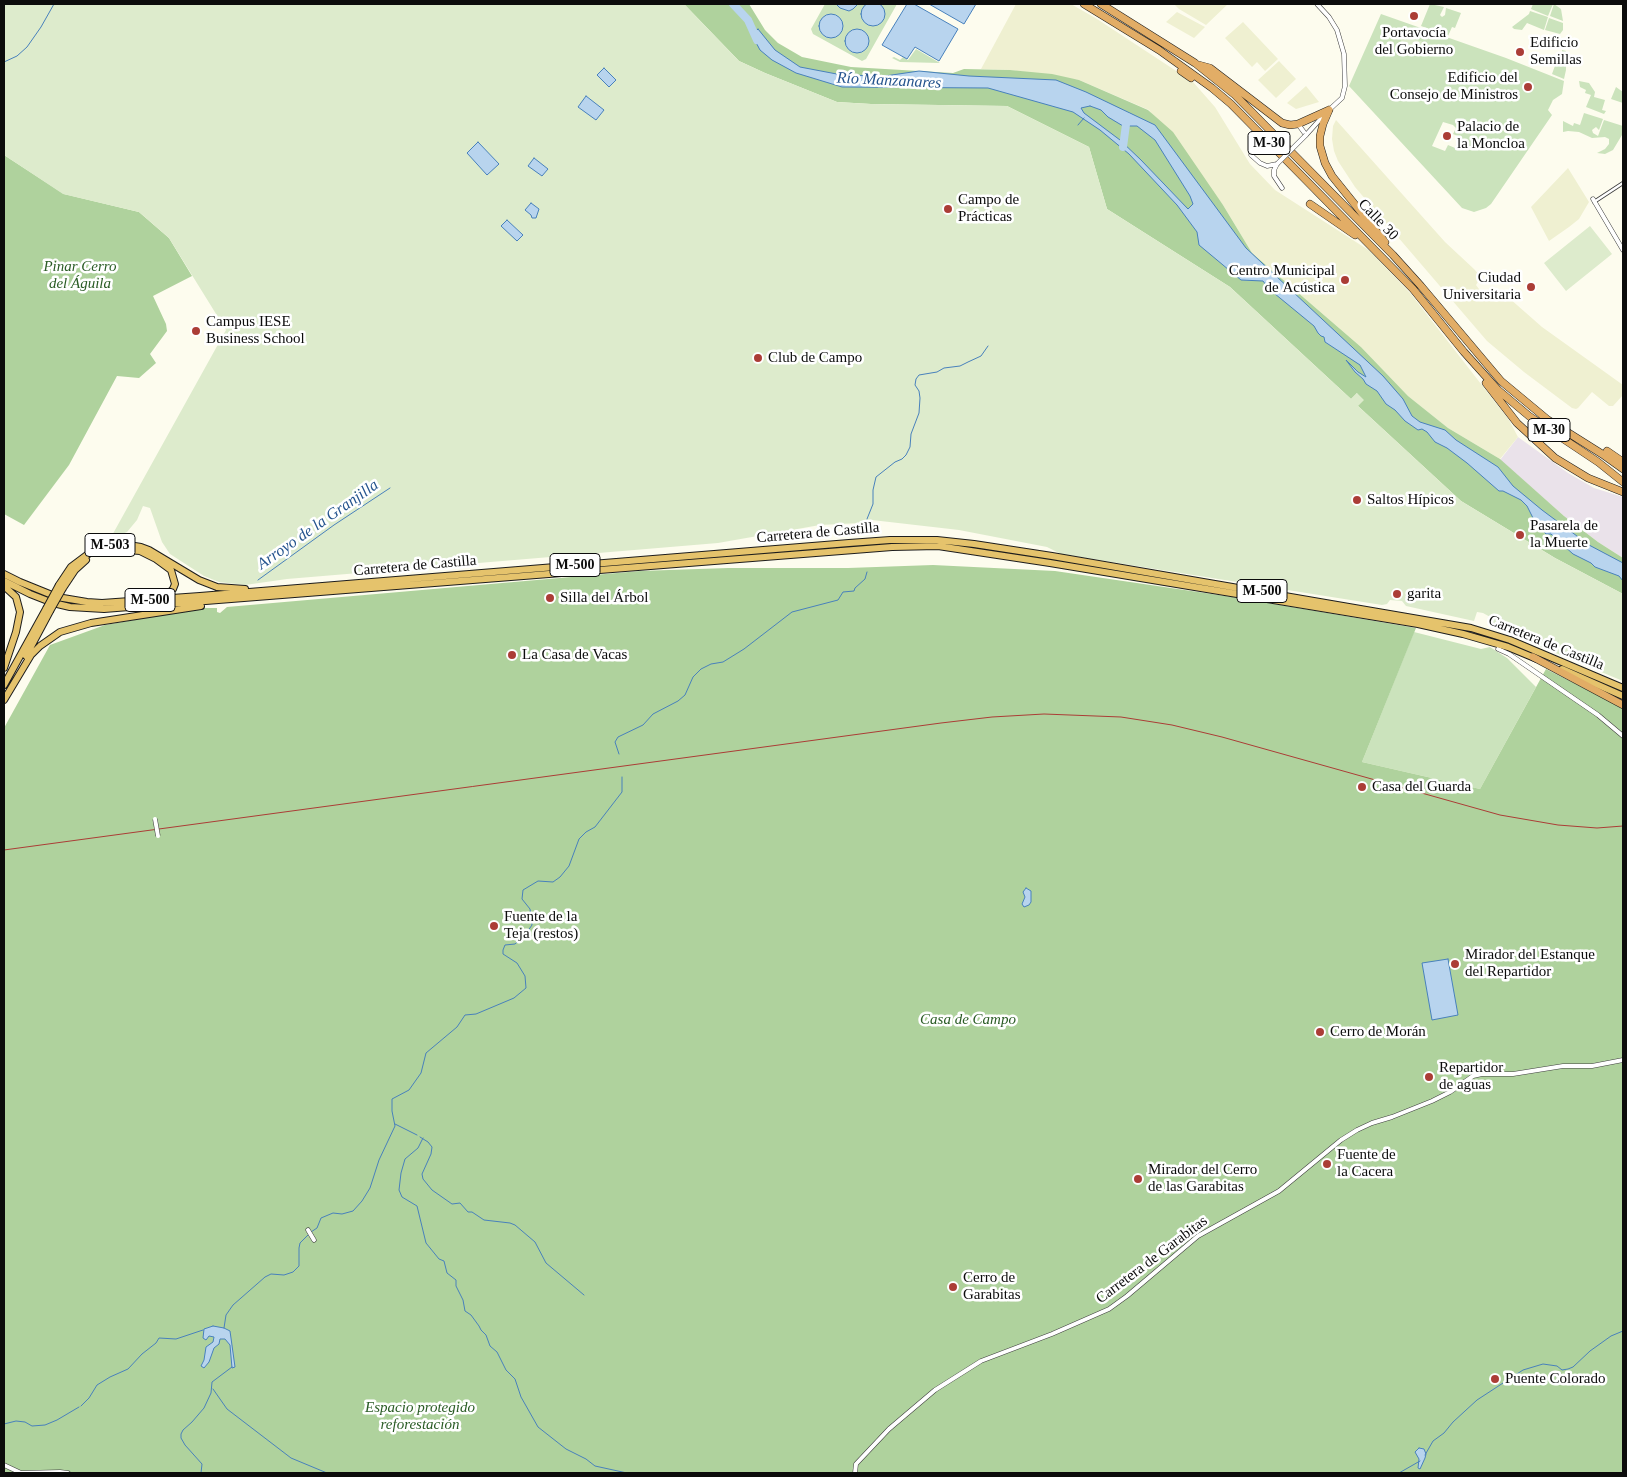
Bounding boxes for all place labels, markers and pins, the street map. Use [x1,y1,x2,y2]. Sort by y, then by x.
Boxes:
marker: Portavocía del Gobierno [1408,10,1420,22]
place label: Portavocía del Gobierno [1375,24,1453,59]
place label: Edificio Semillas [1530,34,1582,69]
marker: Edificio Semillas [1514,46,1526,58]
place label: Edificio del Consejo de Ministros [1390,69,1518,104]
marker: Edificio del Consejo de Ministros [1522,81,1534,93]
place label: Palacio de la Moncloa [1457,118,1525,153]
marker: Palacio de la Moncloa [1441,130,1453,142]
place label: Campo de Prácticas [958,191,1019,226]
marker: Campo de Prácticas [942,203,954,215]
place label: Centro Municipal de Acústica [1229,262,1335,297]
place label: Ciudad Universitaria [1443,269,1521,304]
marker: Centro Municipal de Acústica [1339,274,1351,286]
marker: Ciudad Universitaria [1525,281,1537,293]
place label: Campus IESE Business School [206,313,305,348]
marker: Campus IESE Business School [190,325,202,337]
place label: Club de Campo [768,349,862,367]
marker: Club de Campo [752,352,764,364]
place label: Saltos Hípicos [1367,491,1454,509]
marker: Saltos Hípicos [1351,494,1363,506]
place label: Pasarela de la Muerte [1530,517,1598,552]
marker: Pasarela de la Muerte [1514,529,1526,541]
place label: garita [1407,585,1441,603]
marker: garita [1391,588,1403,600]
place label: Silla del Árbol [560,589,648,607]
marker: Silla del Árbol [544,592,556,604]
place label: La Casa de Vacas [522,646,627,664]
marker: La Casa de Vacas [506,649,518,661]
place label: Casa del Guarda [1372,778,1471,796]
marker: Casa del Guarda [1356,781,1368,793]
place label: Fuente de la Teja (restos) [504,908,578,943]
marker: Fuente de la Teja (restos) [488,920,500,932]
place label: Mirador del Estanque del Repartidor [1465,946,1595,981]
marker: Mirador del Estanque del Repartidor [1449,958,1461,970]
place label: Cerro de Morán [1330,1023,1426,1041]
marker: Cerro de Morán [1314,1026,1326,1038]
place label: Repartidor de aguas [1439,1059,1503,1094]
marker: Repartidor de aguas [1423,1071,1435,1083]
place label: Fuente de la Cacera [1337,1146,1396,1181]
marker: Fuente de la Cacera [1321,1158,1333,1170]
place label: Mirador del Cerro de las Garabitas [1148,1161,1257,1196]
marker: Mirador del Cerro de las Garabitas [1132,1173,1144,1185]
place label: Cerro de Garabitas [963,1269,1020,1304]
marker: Cerro de Garabitas [947,1281,959,1293]
place label: Puente Colorado [1505,1370,1605,1388]
marker: Puente Colorado [1489,1373,1501,1385]

